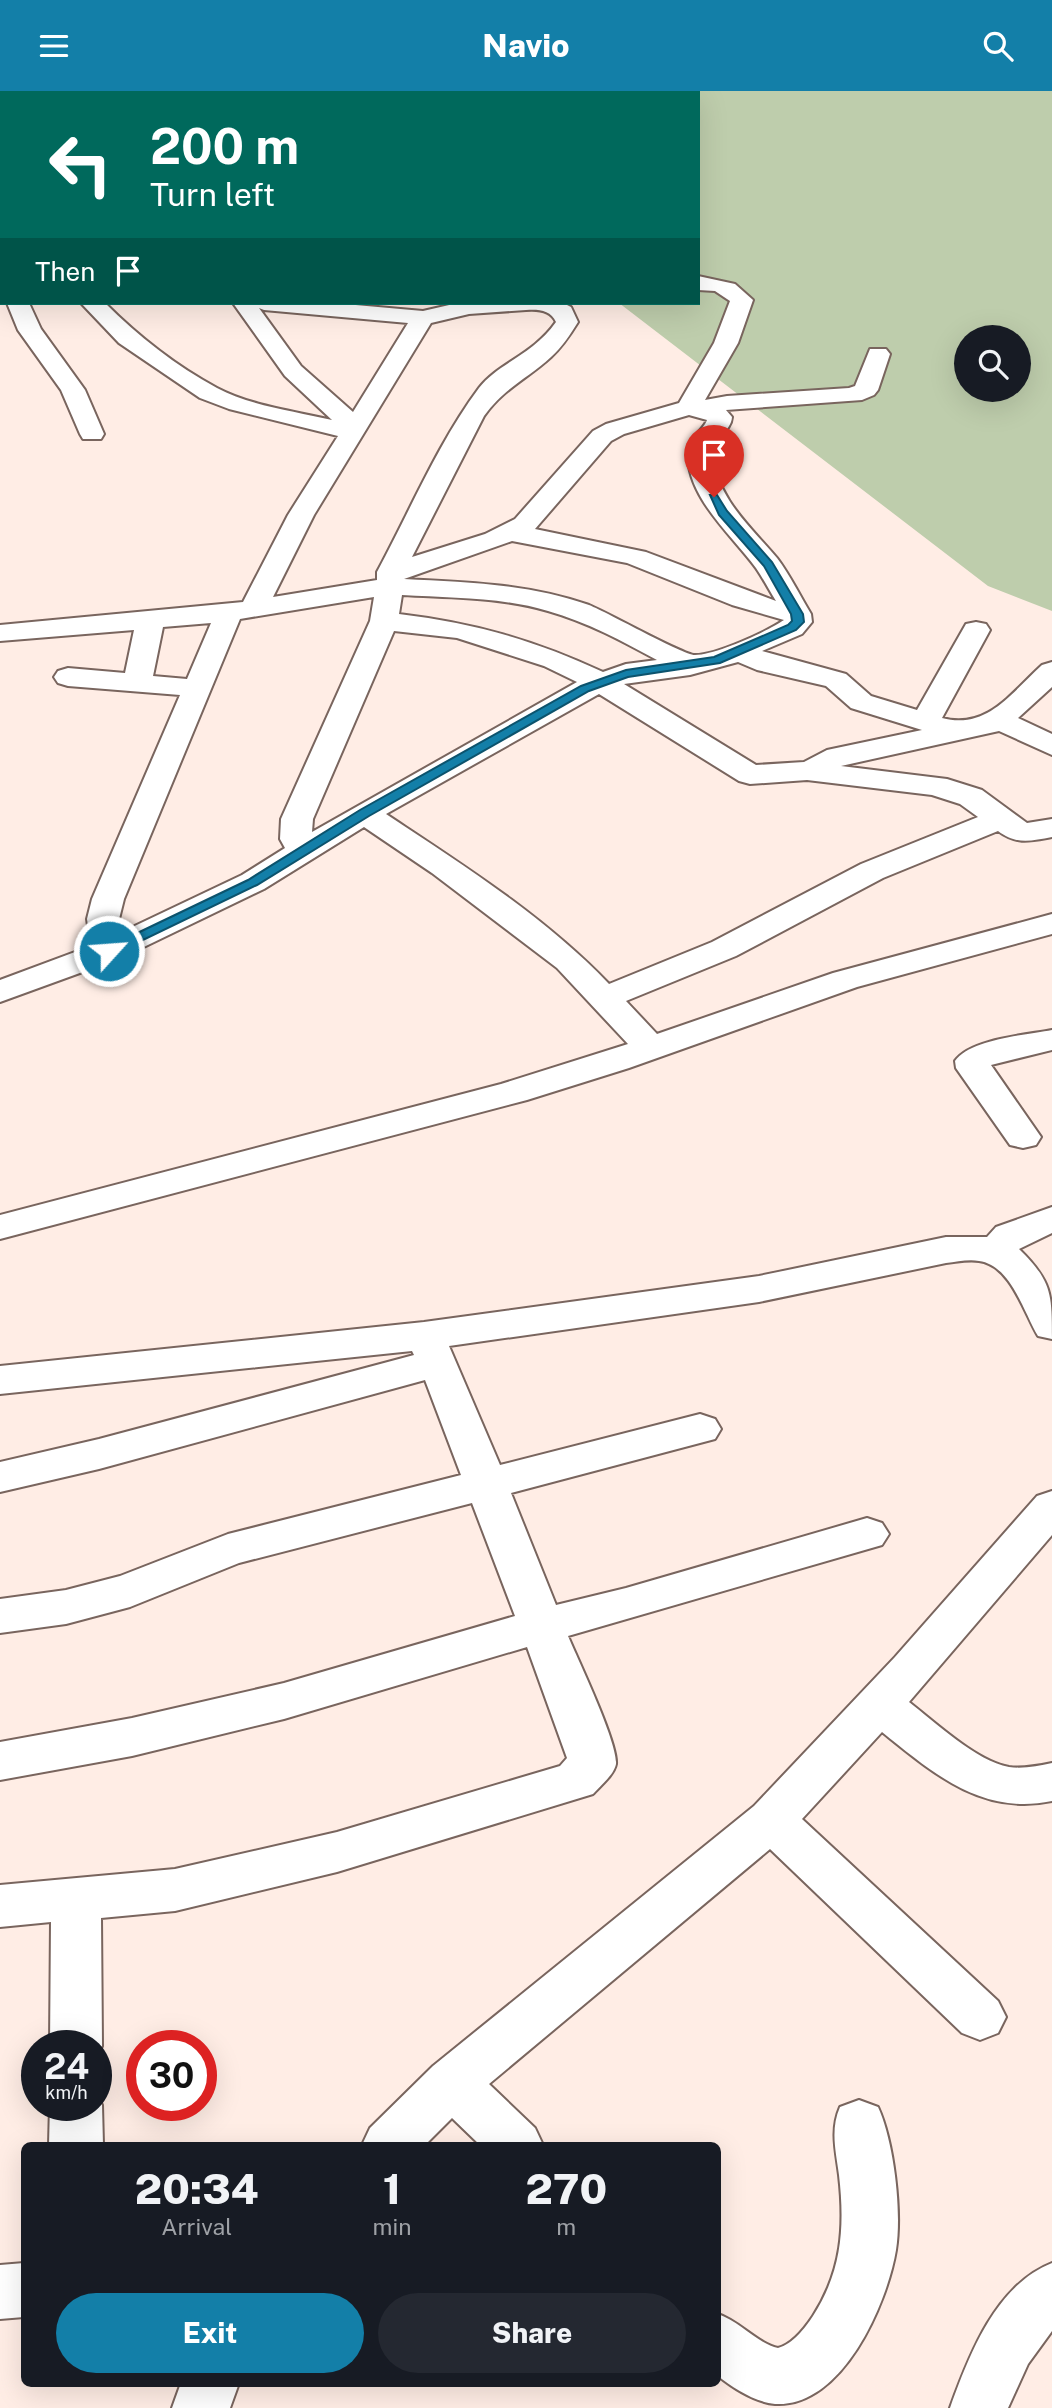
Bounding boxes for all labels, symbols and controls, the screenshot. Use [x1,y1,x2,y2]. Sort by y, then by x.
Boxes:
icon: menu [35,27,73,65]
text: Navio [482,27,570,64]
icon: search [979,27,1017,65]
text: 200 m [150,117,299,175]
icon: left [35,119,126,210]
text: Turn left [150,176,275,213]
icon: arrive [109,252,147,290]
text: Then [35,256,95,287]
map controls [954,325,1031,402]
button: search [954,325,1031,402]
pin [684,425,744,497]
icon: arrive [695,436,733,474]
position arrow [72,914,146,988]
speed limit sign: 30 [126,2030,217,2121]
text: 24 [44,2046,89,2087]
text: km/h [45,2082,88,2103]
text: 20:34 [135,2164,259,2213]
text: 1 [383,2164,401,2213]
text: 270 [525,2164,607,2213]
text: Arrival [161,2213,232,2240]
text: min [373,2213,412,2240]
text: m [556,2213,576,2240]
button: Exit [56,2293,364,2373]
button: Share [378,2293,686,2373]

